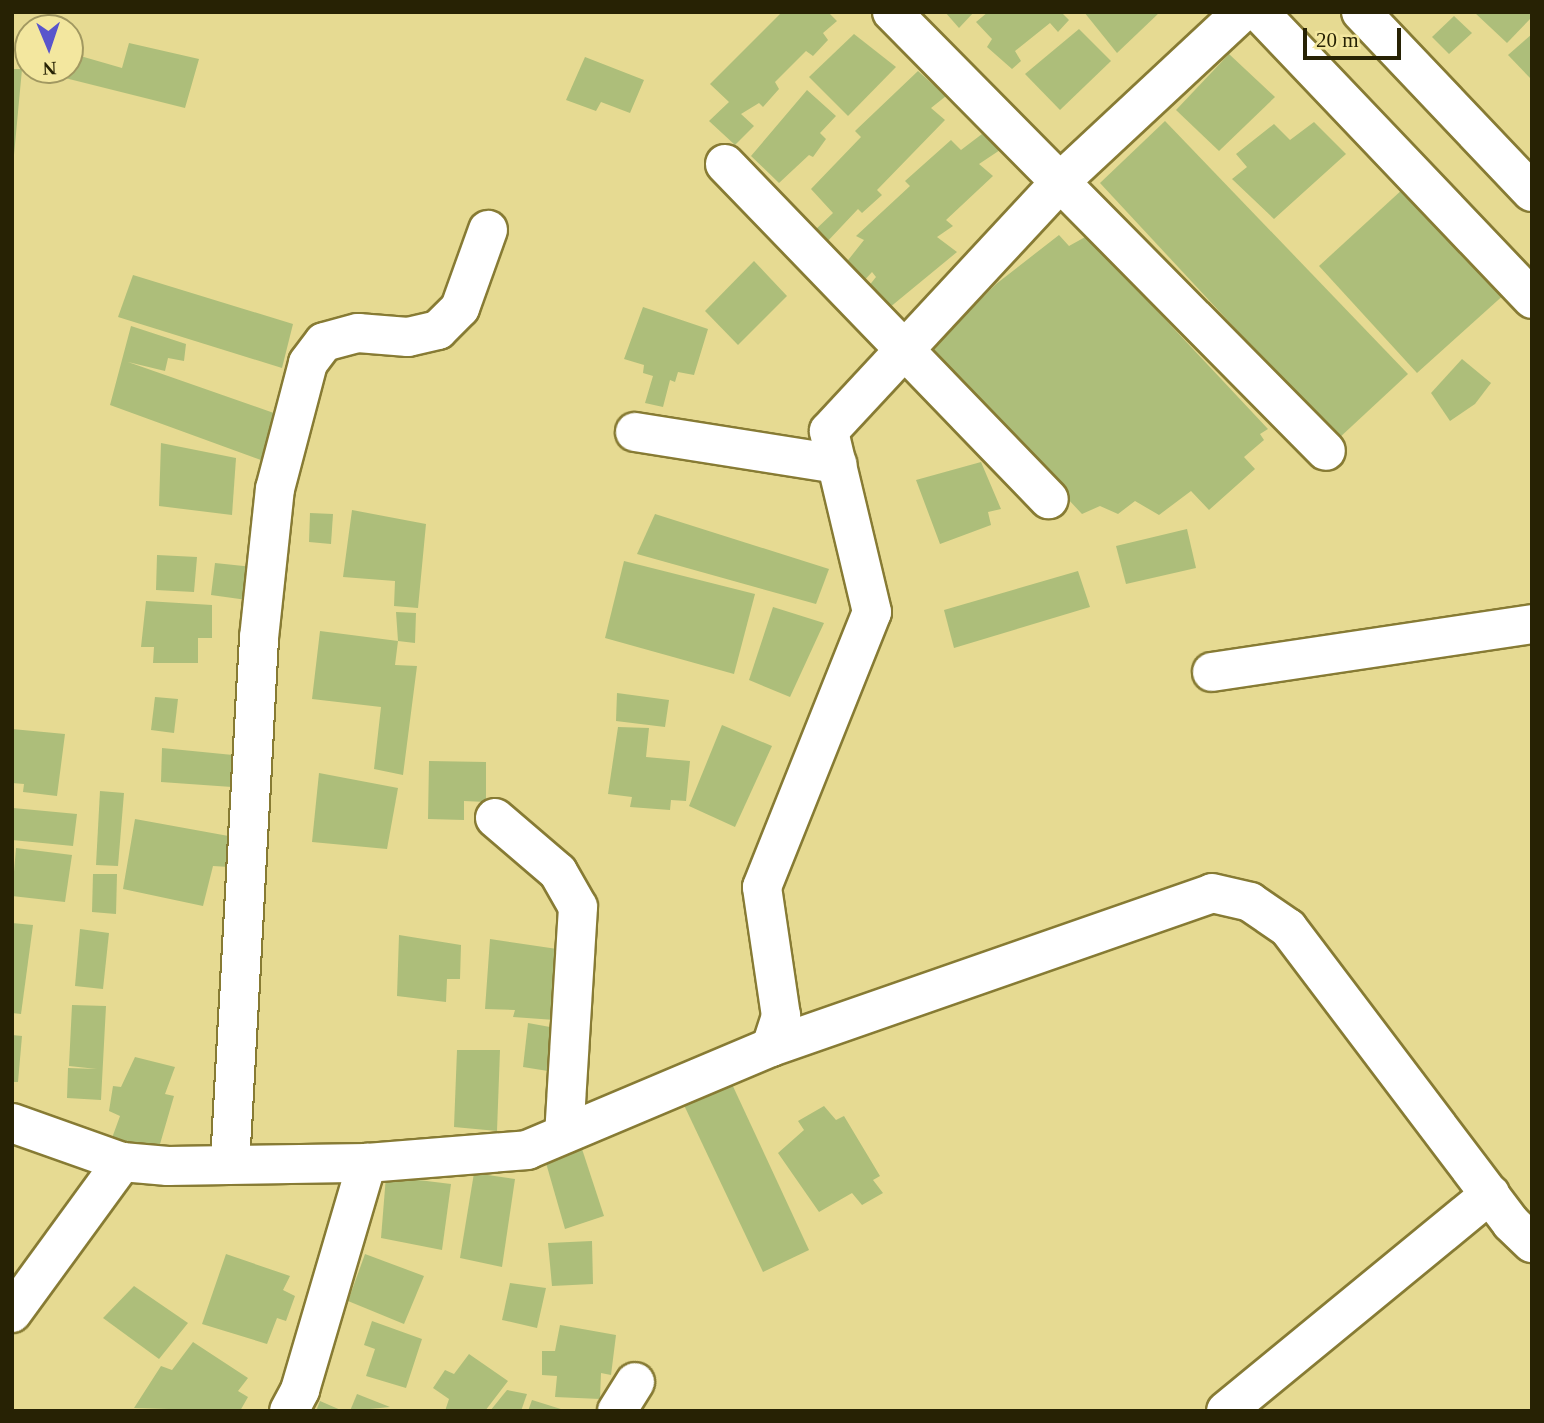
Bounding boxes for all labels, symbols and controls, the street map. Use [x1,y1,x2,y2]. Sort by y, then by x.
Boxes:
north arrow [14,14,84,84]
scale bar [1306,14,1404,58]
text: 20 m [1316,28,1359,52]
text: N [42,58,57,79]

